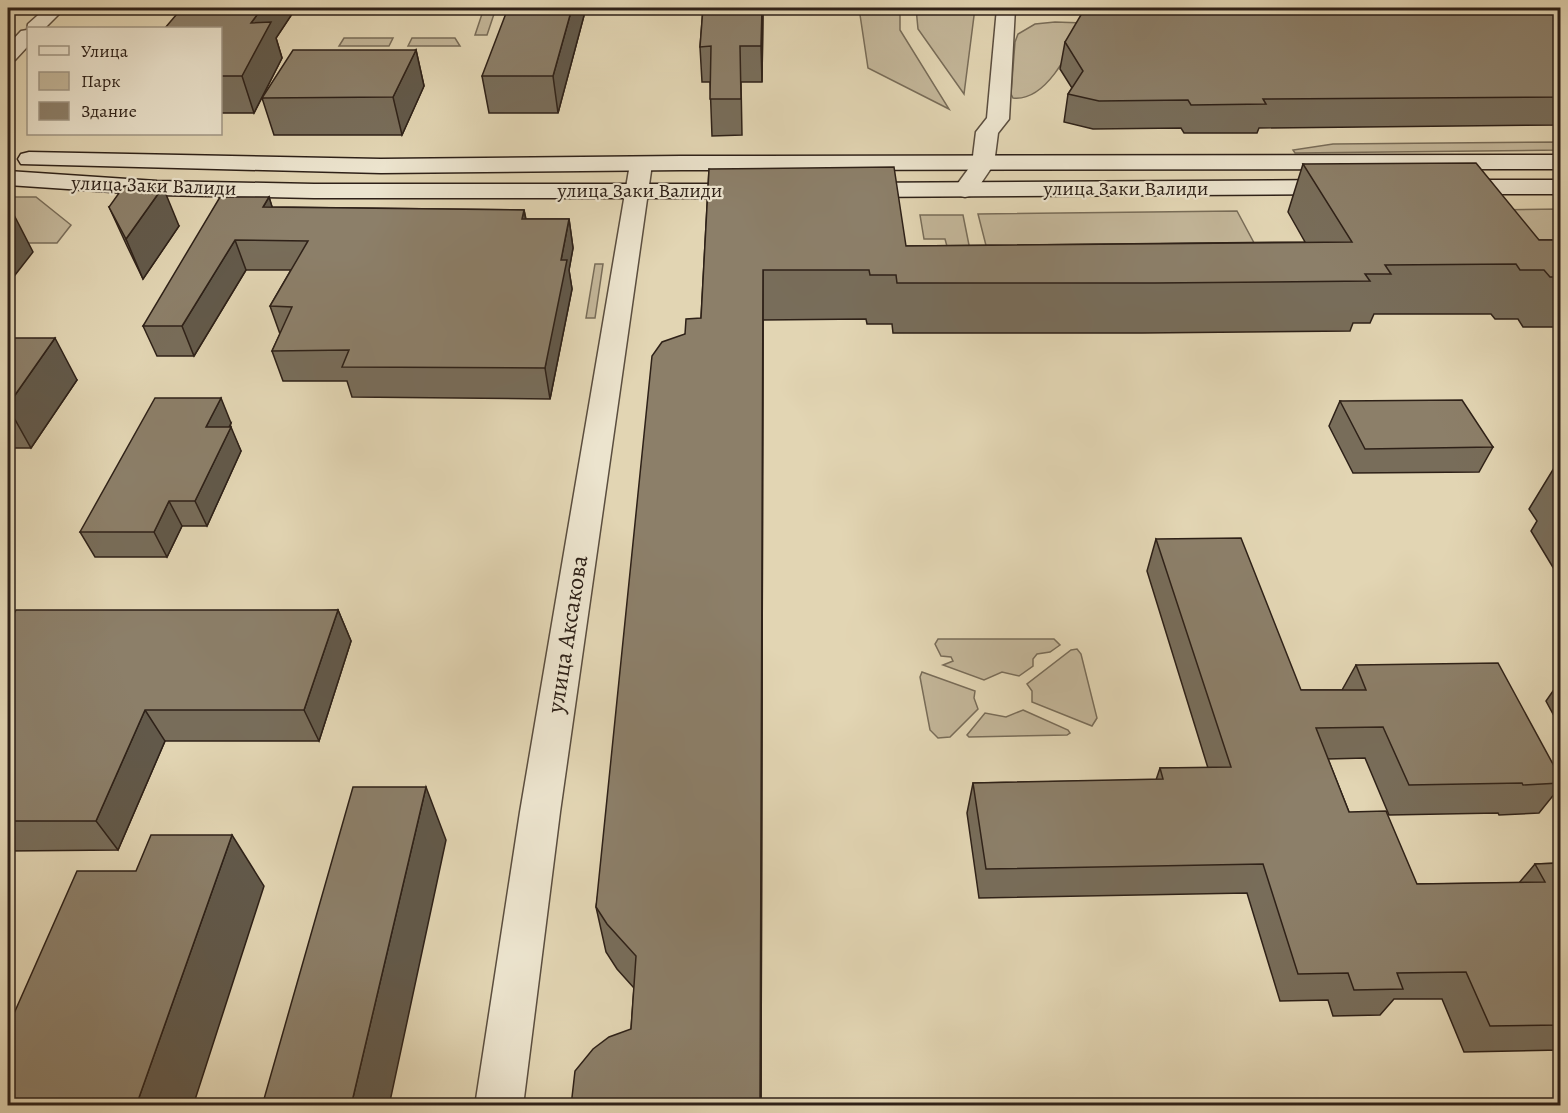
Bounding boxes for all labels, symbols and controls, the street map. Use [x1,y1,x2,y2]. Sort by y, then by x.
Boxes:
legend [27,27,222,135]
text: Улица [81,39,129,63]
text: Парк [81,69,121,93]
text: Здание [81,99,137,123]
street label: улица Заки Валиди [70,169,237,202]
street label: улица Заки Валиди [1042,175,1209,202]
street label: улица Заки Валиди [556,177,723,204]
street label: улица Аксакова [539,553,595,716]

